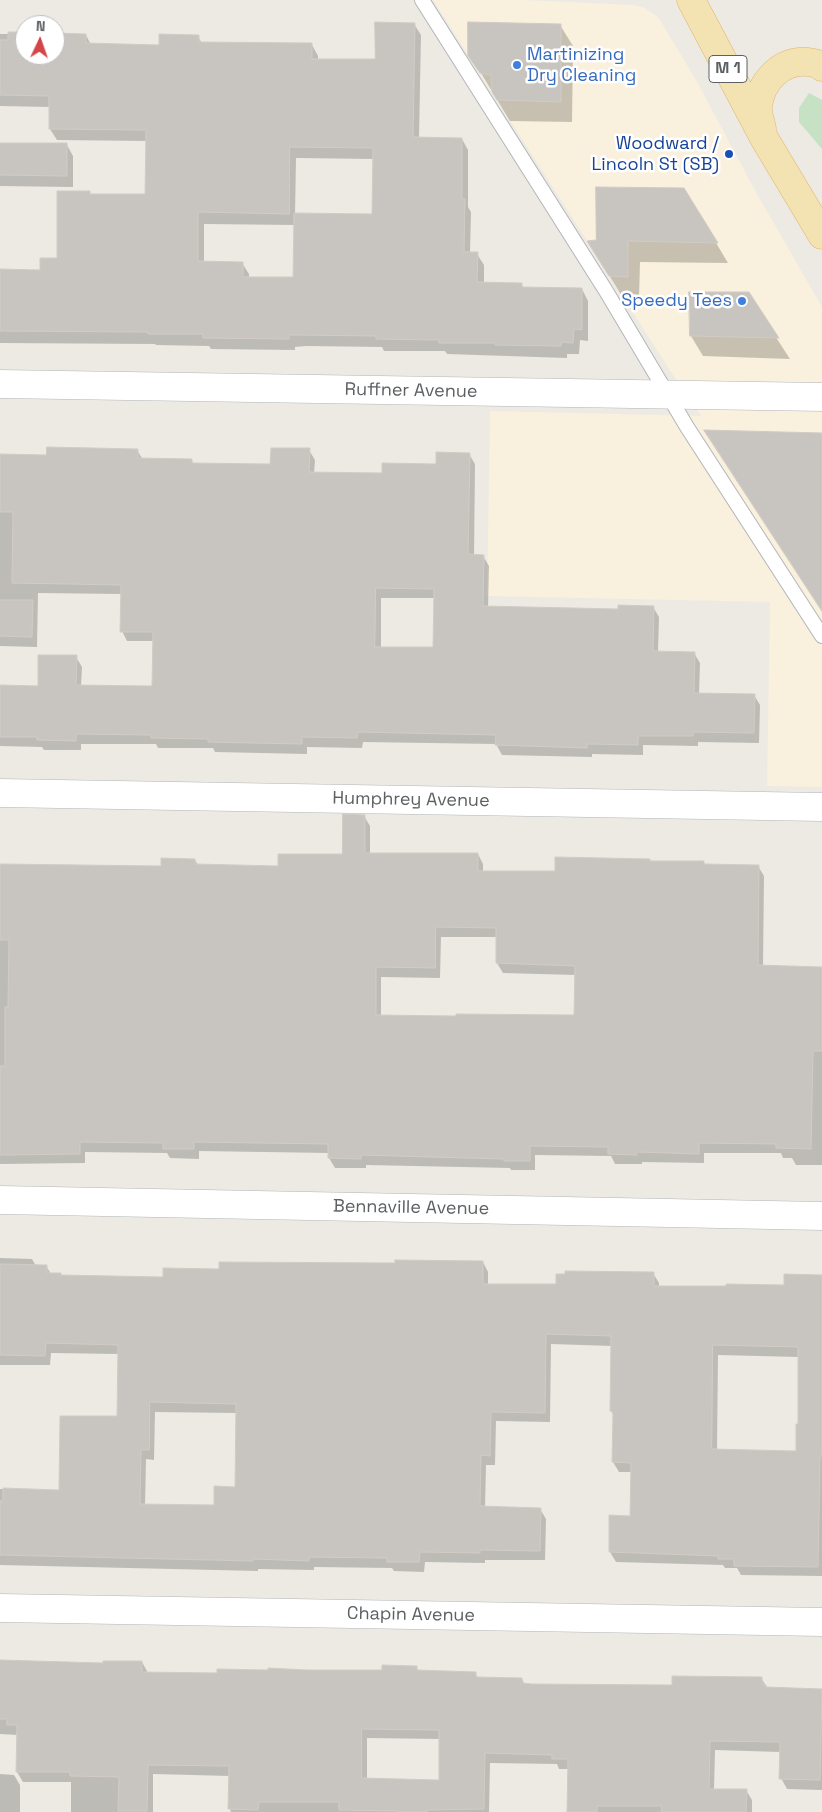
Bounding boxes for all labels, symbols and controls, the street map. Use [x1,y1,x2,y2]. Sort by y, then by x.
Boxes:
north arrow [15,15,65,65]
text: N [36,17,46,35]
place label: Martinizing Dry Cleaning [527,44,636,86]
road number: M 1 [709,56,747,82]
marker: Martinizing Dry Cleaning [511,59,523,71]
place label: Woodward / Lincoln St (SB) [592,133,719,176]
marker: Woodward / Lincoln St (SB) [723,148,735,160]
place label: Speedy Tees [621,290,732,312]
marker: Speedy Tees [736,295,748,307]
street label: Ruffner Avenue [344,379,478,403]
street label: Humphrey Avenue [332,788,490,812]
street label: Bennaville Avenue [333,1196,489,1220]
street label: Chapin Avenue [347,1603,475,1627]

